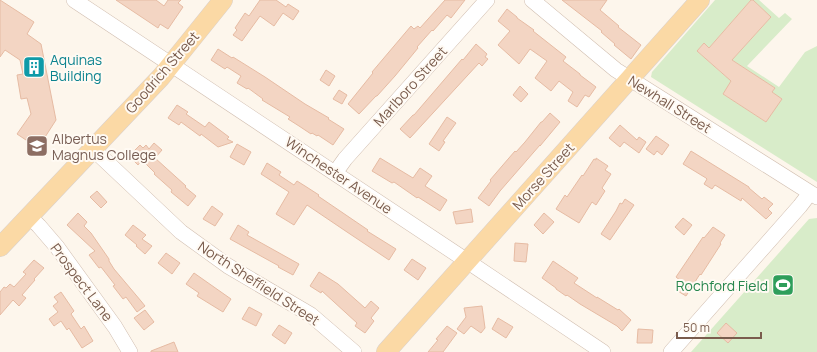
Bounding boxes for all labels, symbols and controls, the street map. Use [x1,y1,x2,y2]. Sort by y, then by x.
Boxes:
street label: Goodrich Street [121,27,203,117]
street label: Marlboro Street [369,42,451,130]
place label: Aquinas Building [50,50,102,85]
building icon: Aquinas Building [21,54,47,80]
street label: Newhall Street [625,71,716,137]
place label: Albertus Magnus College [52,129,156,164]
street label: Winchester Avenue [282,132,396,218]
school or university icon: Albertus Magnus College [24,133,50,159]
street label: Morse Street [508,138,579,214]
street label: North Sheffield Street [195,237,324,330]
street label: Prospect Lane [46,239,118,325]
sports icon: Rochford Field [770,272,796,298]
place label: Rochford Field [676,276,768,295]
scale bar [677,314,761,340]
text: 50 m [683,319,710,336]

